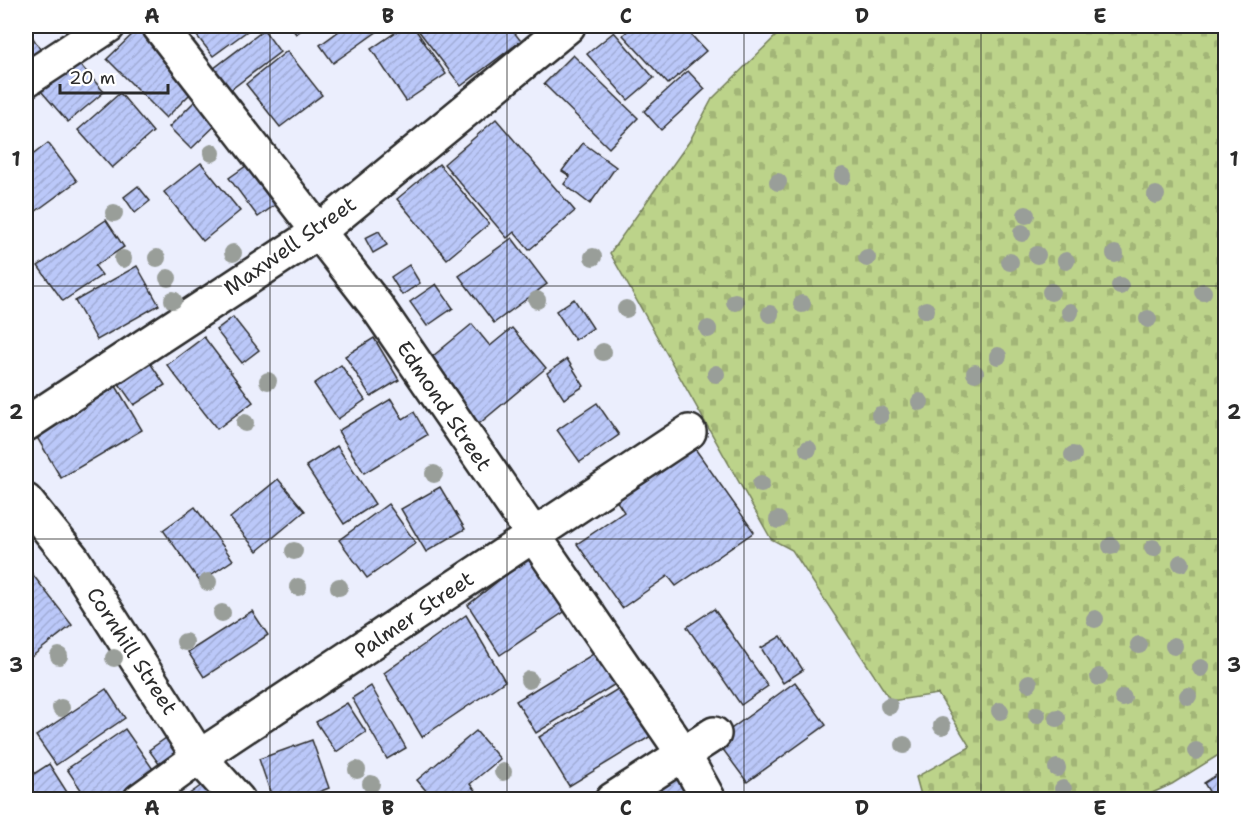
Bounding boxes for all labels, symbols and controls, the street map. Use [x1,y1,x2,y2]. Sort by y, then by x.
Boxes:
text: A [144,3,160,29]
text: B [382,3,394,29]
text: C [620,3,632,29]
text: D [855,3,869,29]
text: E [1093,3,1107,29]
scale bar [60,57,168,95]
text: 20 m [69,66,115,90]
text: 1 [11,146,21,172]
text: 1 [1229,146,1239,172]
street label: Maxwell Street [218,190,362,302]
street label: Edmond Street [390,335,498,477]
text: 2 [9,399,23,425]
text: 2 [1227,399,1241,425]
street label: Palmer Street [349,565,479,665]
street label: Cornhill Street [80,582,184,720]
text: 3 [9,652,23,678]
text: 3 [1227,652,1241,678]
text: A [144,795,160,821]
text: B [382,795,394,821]
text: C [620,795,632,821]
text: D [855,795,869,821]
text: E [1093,795,1107,821]

